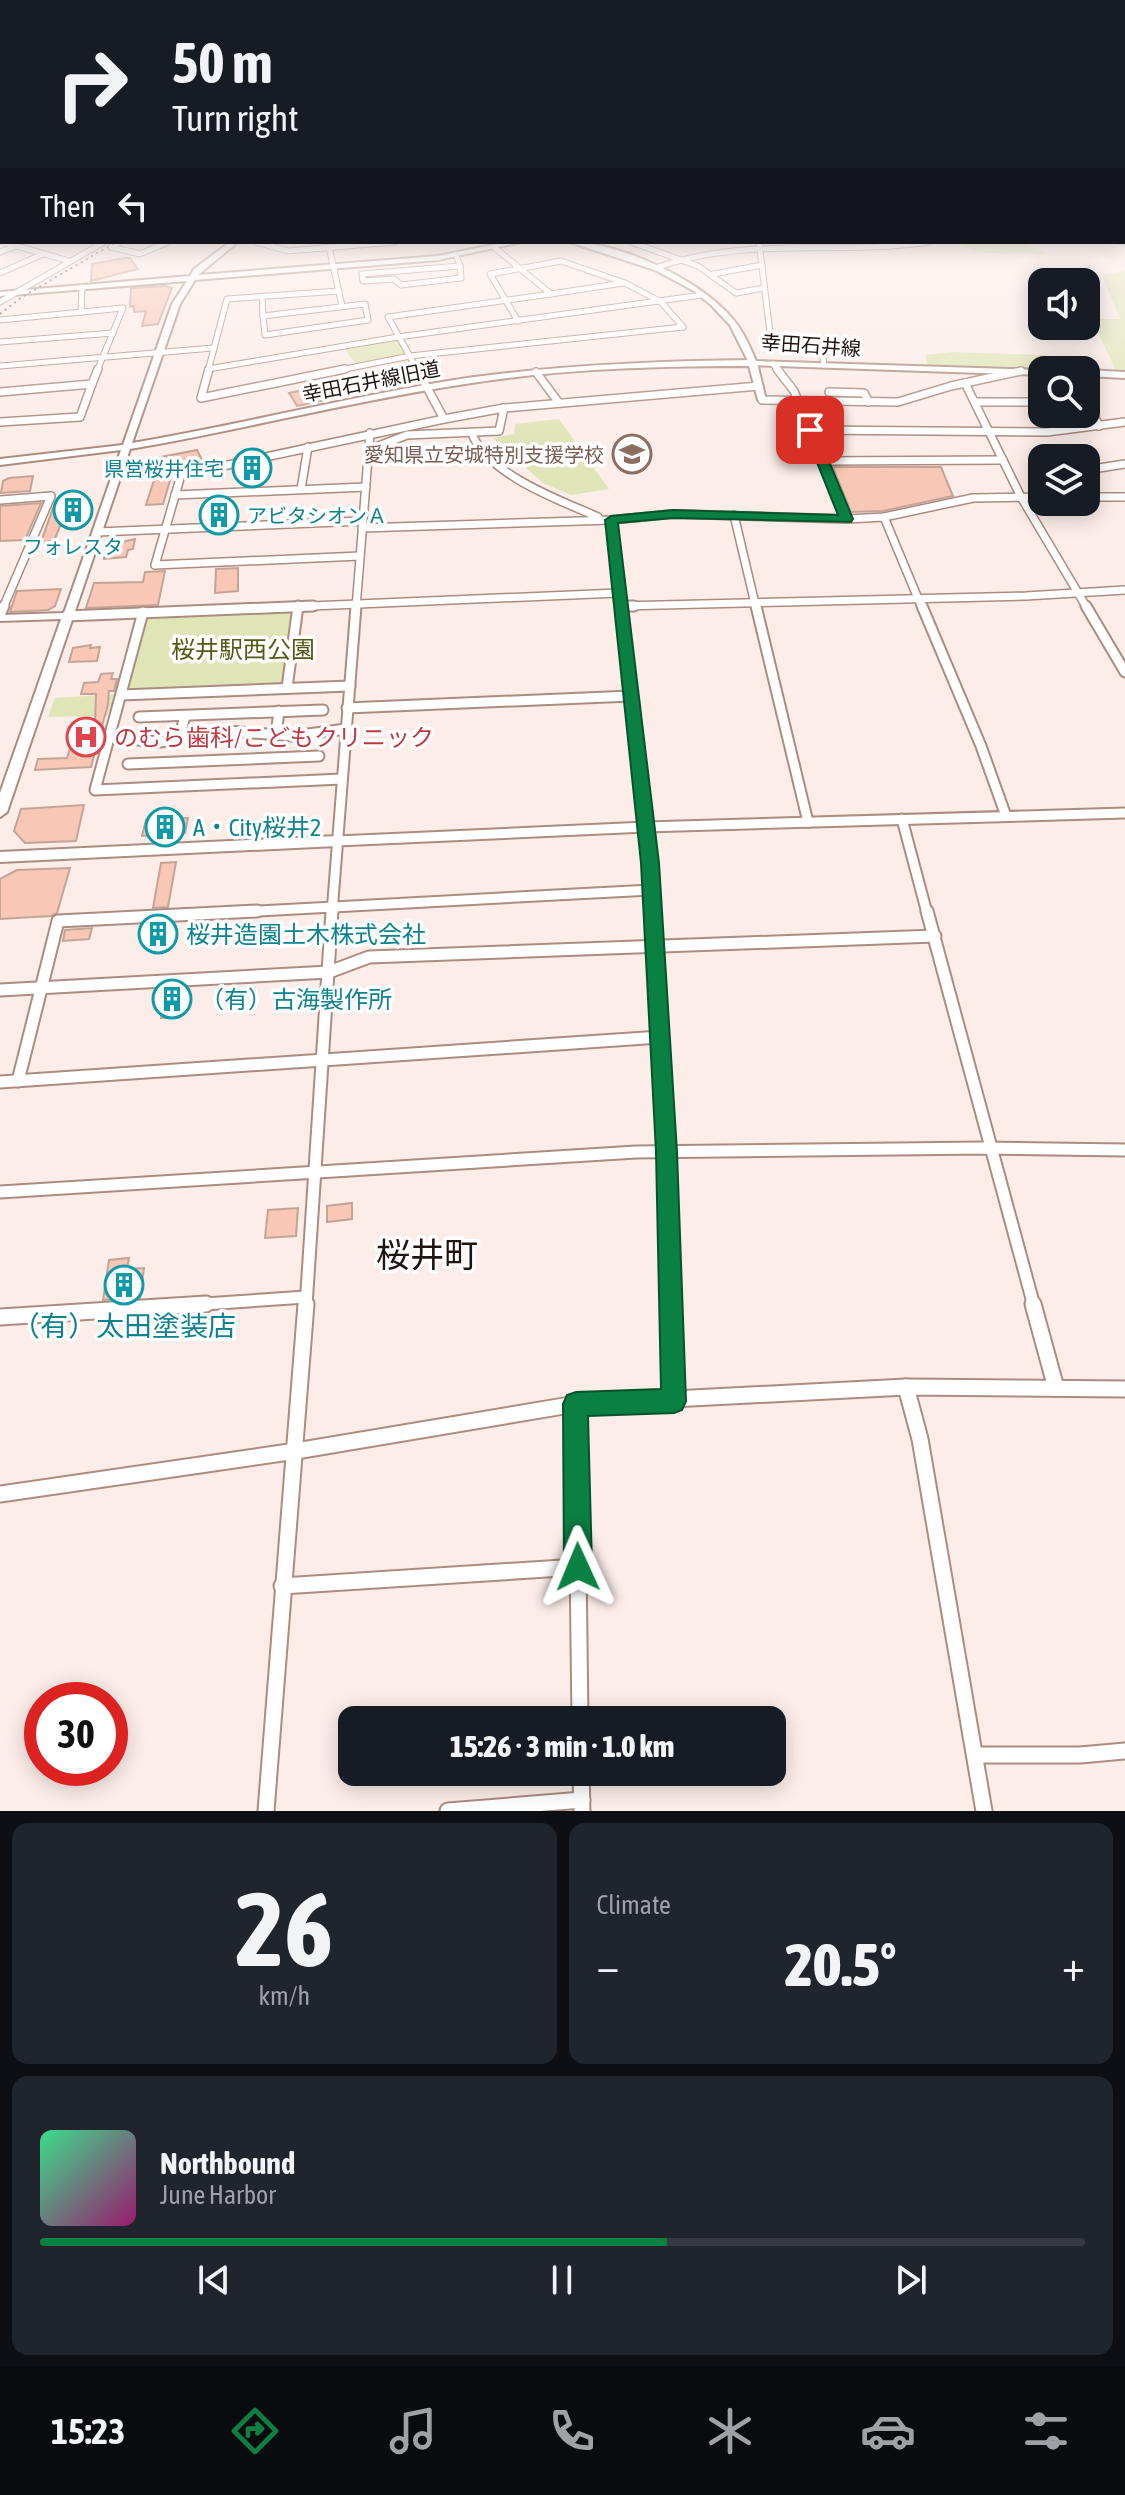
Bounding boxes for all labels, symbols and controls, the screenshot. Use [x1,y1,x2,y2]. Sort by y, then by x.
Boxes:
text: 50 m [172,31,273,95]
icon: right [40,32,144,136]
text: Turn right [172,97,299,139]
icon: left [111,184,155,228]
text: Then [40,189,95,223]
map controls [1028,268,1100,516]
button: sound [1028,268,1100,340]
street label: 幸田石井線 [760,330,862,360]
street label: 幸田石井線旧道 [300,356,442,406]
button: search [1028,356,1100,428]
pin [776,396,844,464]
icon: arrive [788,408,832,452]
school or university icon: 愛知県立安城特別支援学校 [611,433,653,475]
place label: 愛知県立安城特別支援学校 [364,443,604,466]
button: layers [1028,444,1100,516]
building icon: 県営桜井住宅 [231,447,273,489]
place label: 県営桜井住宅 [104,457,224,480]
building icon: フォレスタ [52,489,94,531]
building icon: アビタシオンＡ [198,494,240,536]
place label: アビタシオンＡ [247,504,387,527]
place label: フォレスタ [23,535,123,558]
park label: 桜井駅西公園 [171,636,315,663]
hospital icon: のむら歯科/こどもクリニック [65,716,107,758]
place label: のむら歯科/こどもクリニック [114,724,434,751]
building icon: A・City桜井2 [144,806,186,848]
place label: A・City桜井2 [193,814,321,841]
building icon: 桜井造園土木株式会社 [137,913,179,955]
place label: 桜井造園土木株式会社 [186,921,426,948]
building icon: （有）古海製作所 [151,978,193,1020]
place label: （有）古海製作所 [200,986,392,1013]
district label: 桜井町 [376,1235,478,1274]
building icon: （有）太田塗装店 [103,1264,145,1306]
place label: （有）太田塗装店 [12,1310,236,1342]
position arrow [536,1525,620,1609]
speed limit sign: 30 [24,1682,128,1786]
text: 15:26 · 3 min · 1.0 km [450,1729,674,1763]
text: 26 [235,1869,333,1988]
text: Climate [597,1890,671,1920]
text: 20.5° [785,1930,897,1999]
text: − [597,1940,619,1990]
text: + [1062,1940,1085,1990]
text: km/h [258,1981,310,2011]
text: Northbound [160,2146,295,2180]
text: June Harbor [160,2180,276,2210]
icon: previous [192,2258,236,2302]
icon: pause [540,2258,584,2302]
icon: next [889,2258,933,2302]
icon: directions [227,2403,283,2459]
icon: music [385,2403,441,2459]
icon: phone [544,2403,600,2459]
icon: climate [702,2403,758,2459]
icon: car [860,2403,916,2459]
icon: filters [1018,2403,1074,2459]
text: 15:23 [51,2410,125,2452]

